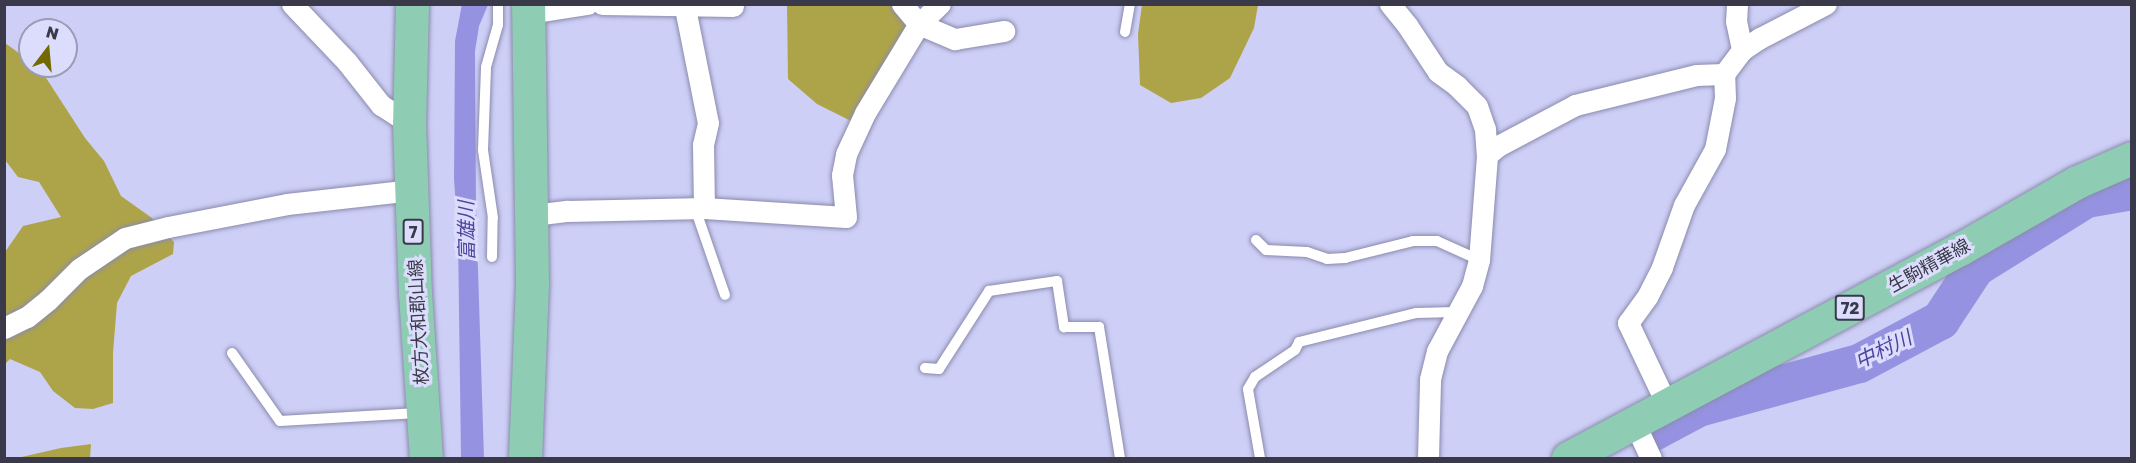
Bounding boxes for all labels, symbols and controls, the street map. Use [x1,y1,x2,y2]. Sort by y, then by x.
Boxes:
north arrow [18,18,78,78]
text: N [44,21,61,44]
water label: 富雄川 [453,201,479,261]
road number: 7 [402,219,424,245]
street label: 生駒精華線 [1884,234,1974,296]
street label: 枚方大和郡山線 [404,259,432,385]
road number: 72 [1834,295,1866,321]
water label: 中村川 [1851,325,1915,373]

